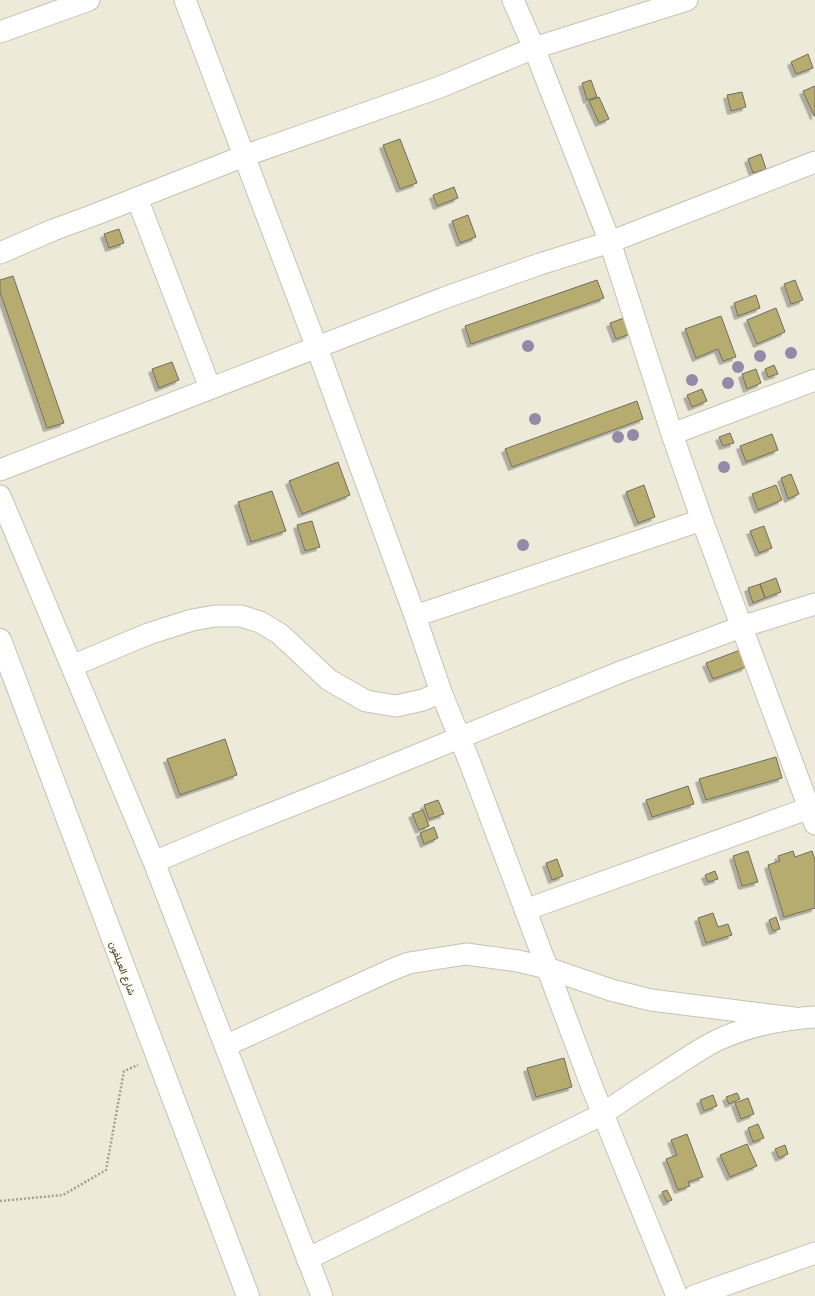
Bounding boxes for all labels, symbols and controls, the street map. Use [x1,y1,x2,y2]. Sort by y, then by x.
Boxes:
street label: شارع العيلفون [106,939,139,997]

